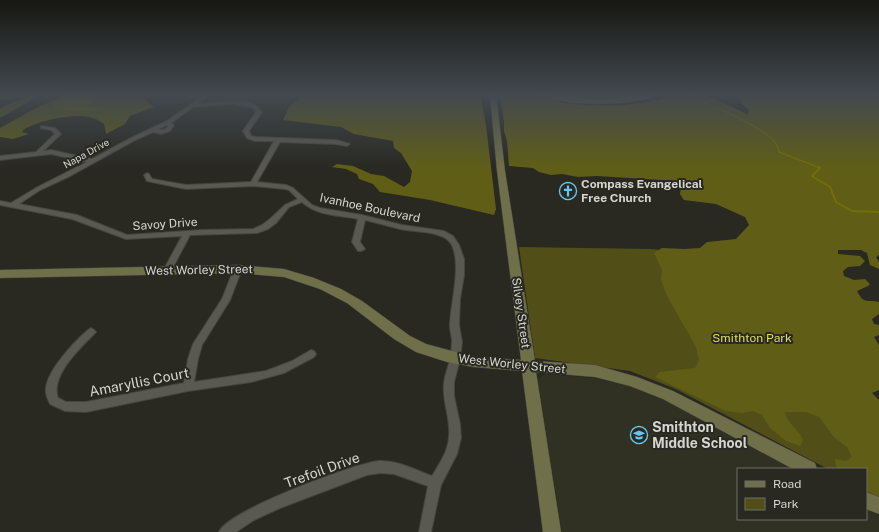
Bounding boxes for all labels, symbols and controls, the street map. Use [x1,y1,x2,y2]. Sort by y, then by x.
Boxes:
street label: Napa Drive [61,135,111,171]
place label: Compass Evangelical Free Church [581,177,703,205]
church icon: Compass Evangelical Free Church [558,181,578,201]
street label: Ivanhoe Boulevard [318,191,422,225]
street label: Savoy Drive [132,215,198,233]
street label: West Worley Street [145,262,253,278]
street label: Silvey Street [509,277,533,350]
park label: Smithton Park [712,331,792,345]
street label: West Worley Street [458,351,567,377]
street label: Amaryllis Court [88,364,190,400]
place label: Smithton Middle School [652,419,748,451]
school or university icon: Smithton Middle School [629,425,649,445]
street label: Trefoil Drive [282,449,362,491]
legend [737,468,867,520]
text: Road [773,477,801,491]
text: Park [773,497,799,511]

